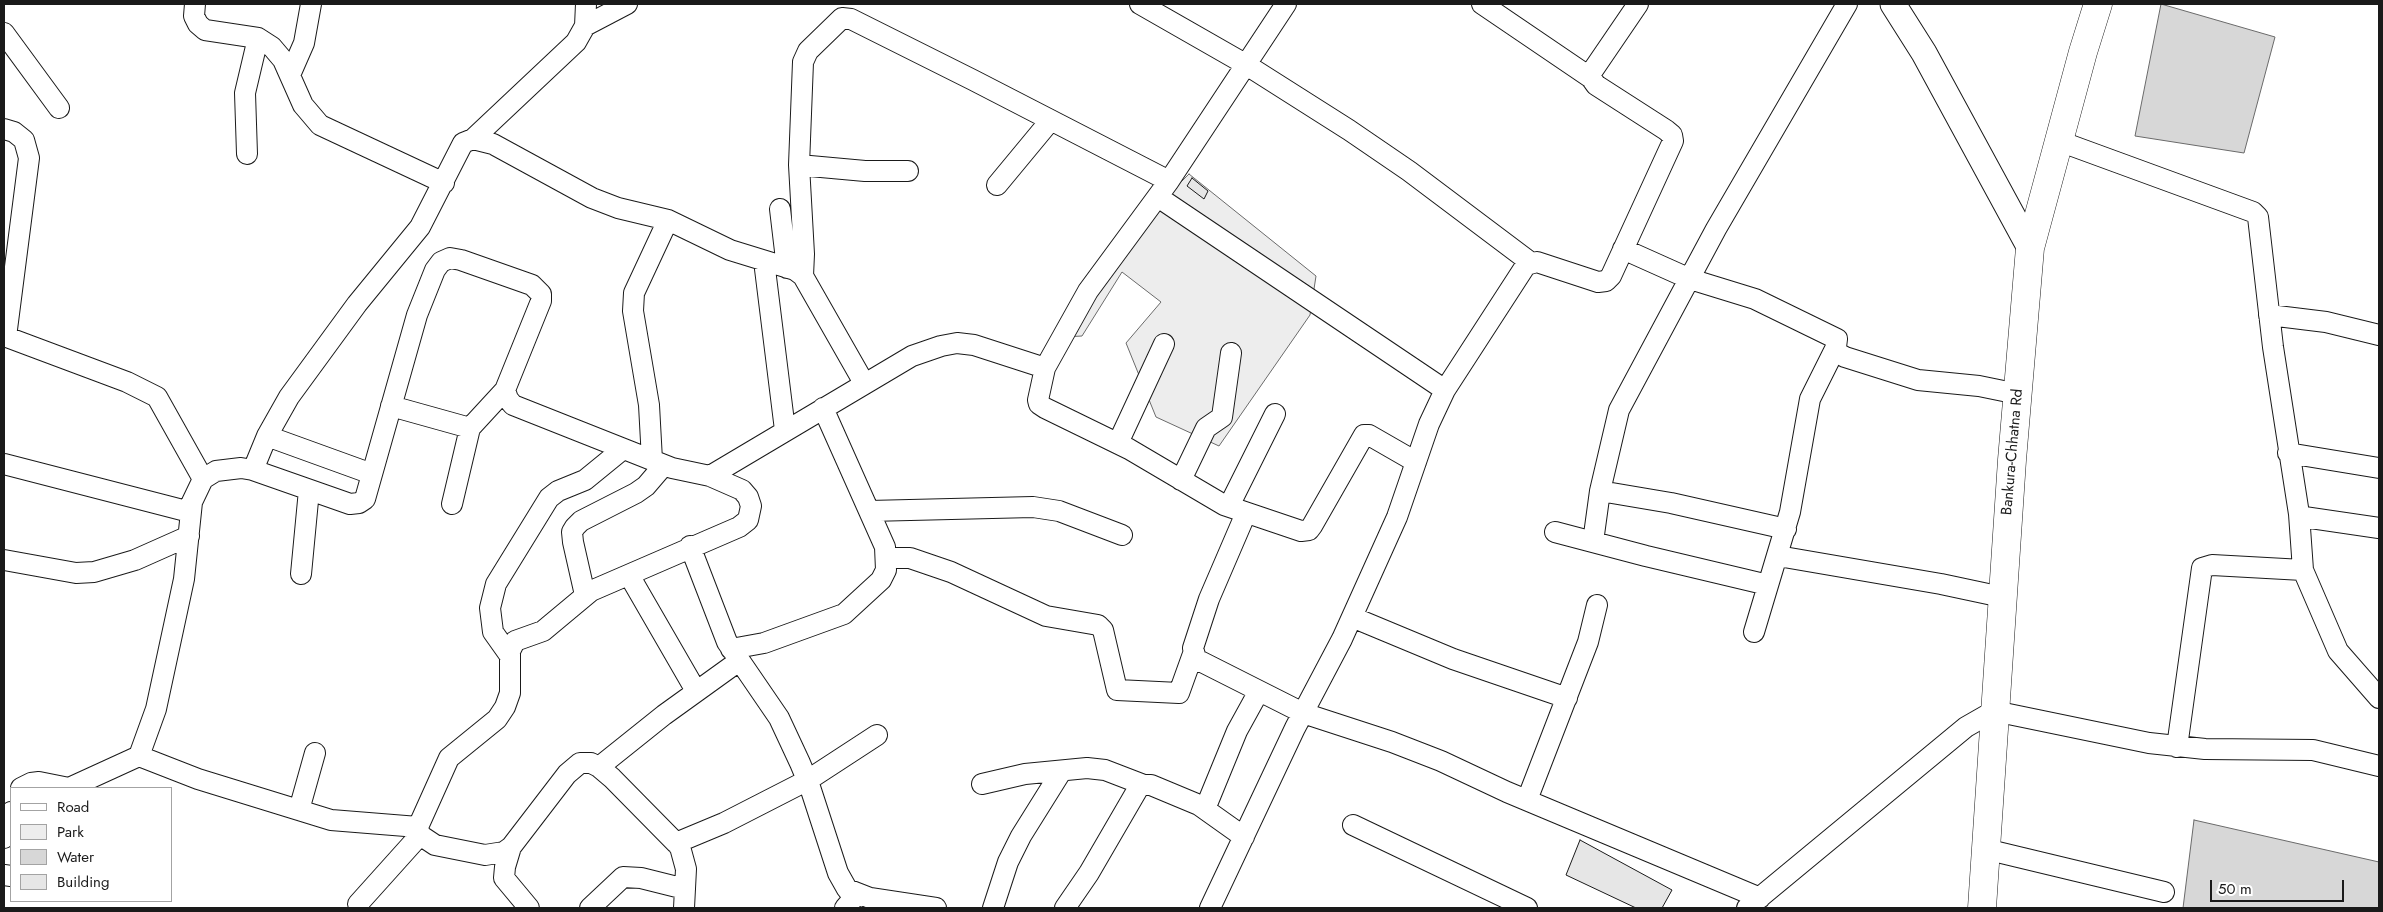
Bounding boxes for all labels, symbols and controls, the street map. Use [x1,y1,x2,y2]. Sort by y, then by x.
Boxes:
street label: Bankura-Chhatna Rd [1999,388,2027,516]
legend [10,787,172,902]
text: Road [57,796,89,818]
text: Park [57,821,84,843]
text: Water [57,846,94,868]
scale bar [2213,870,2347,902]
text: Building [57,871,109,893]
text: 50 m [2218,878,2252,900]

